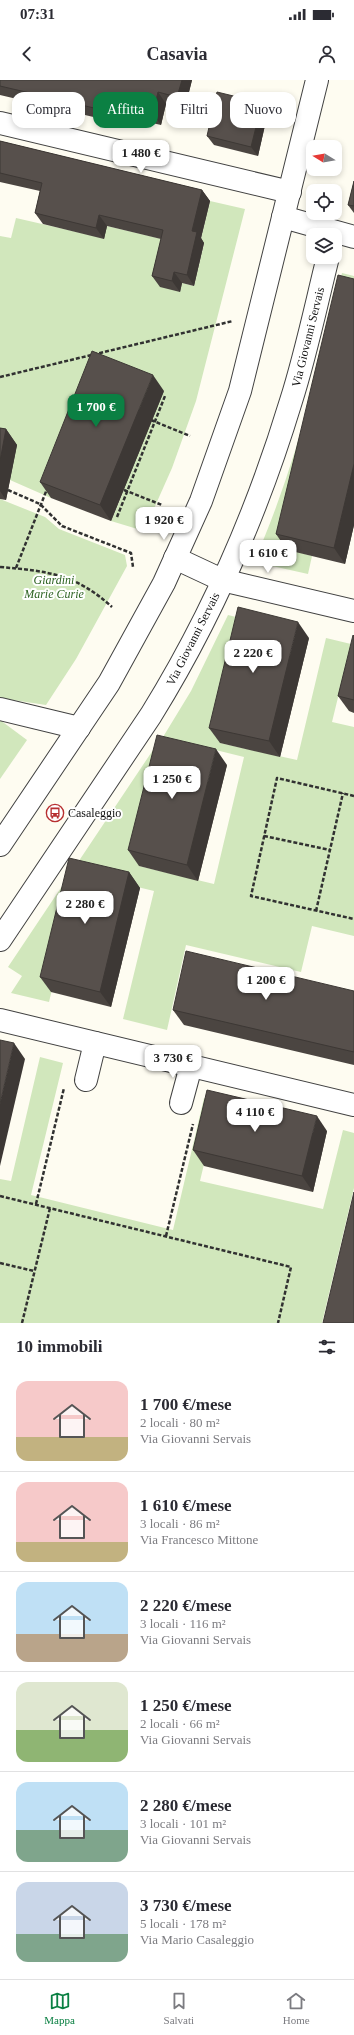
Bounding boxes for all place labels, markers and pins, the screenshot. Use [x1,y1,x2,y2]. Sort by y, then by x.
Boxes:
pin: 1 480 € [104,140,178,174]
pin: 1 700 € [59,394,133,428]
pin: 1 920 € [127,507,201,541]
pin: 1 610 € [231,540,305,574]
pin: 2 220 € [216,640,290,674]
pin: 1 250 € [135,766,209,800]
bus stop icon: Casaleggio [45,803,65,823]
place label: Casaleggio [68,806,121,820]
pin: 2 280 € [48,891,122,925]
pin: 1 200 € [229,967,303,1001]
pin: 3 730 € [136,1045,210,1079]
pin: 4 110 € [218,1099,292,1133]

